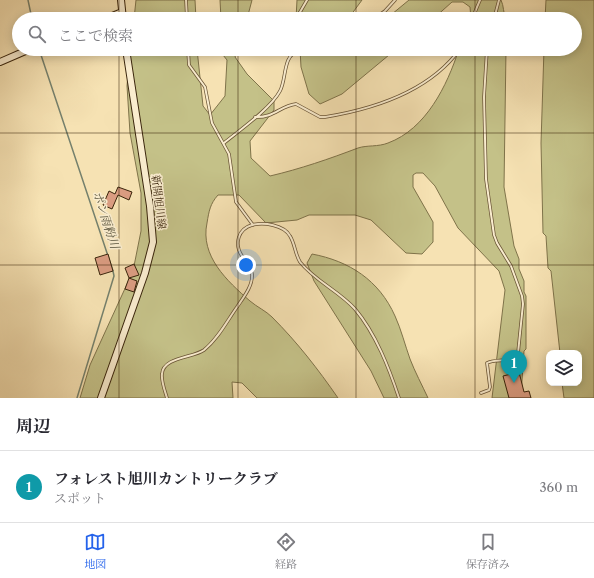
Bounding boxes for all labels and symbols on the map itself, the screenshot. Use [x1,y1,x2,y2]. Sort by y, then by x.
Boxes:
street label: 新開旭川線 [149,174,169,230]
water label: ポン雨粉川 [90,189,123,253]
your location [236,255,256,275]
pin: 1 [501,350,527,383]

